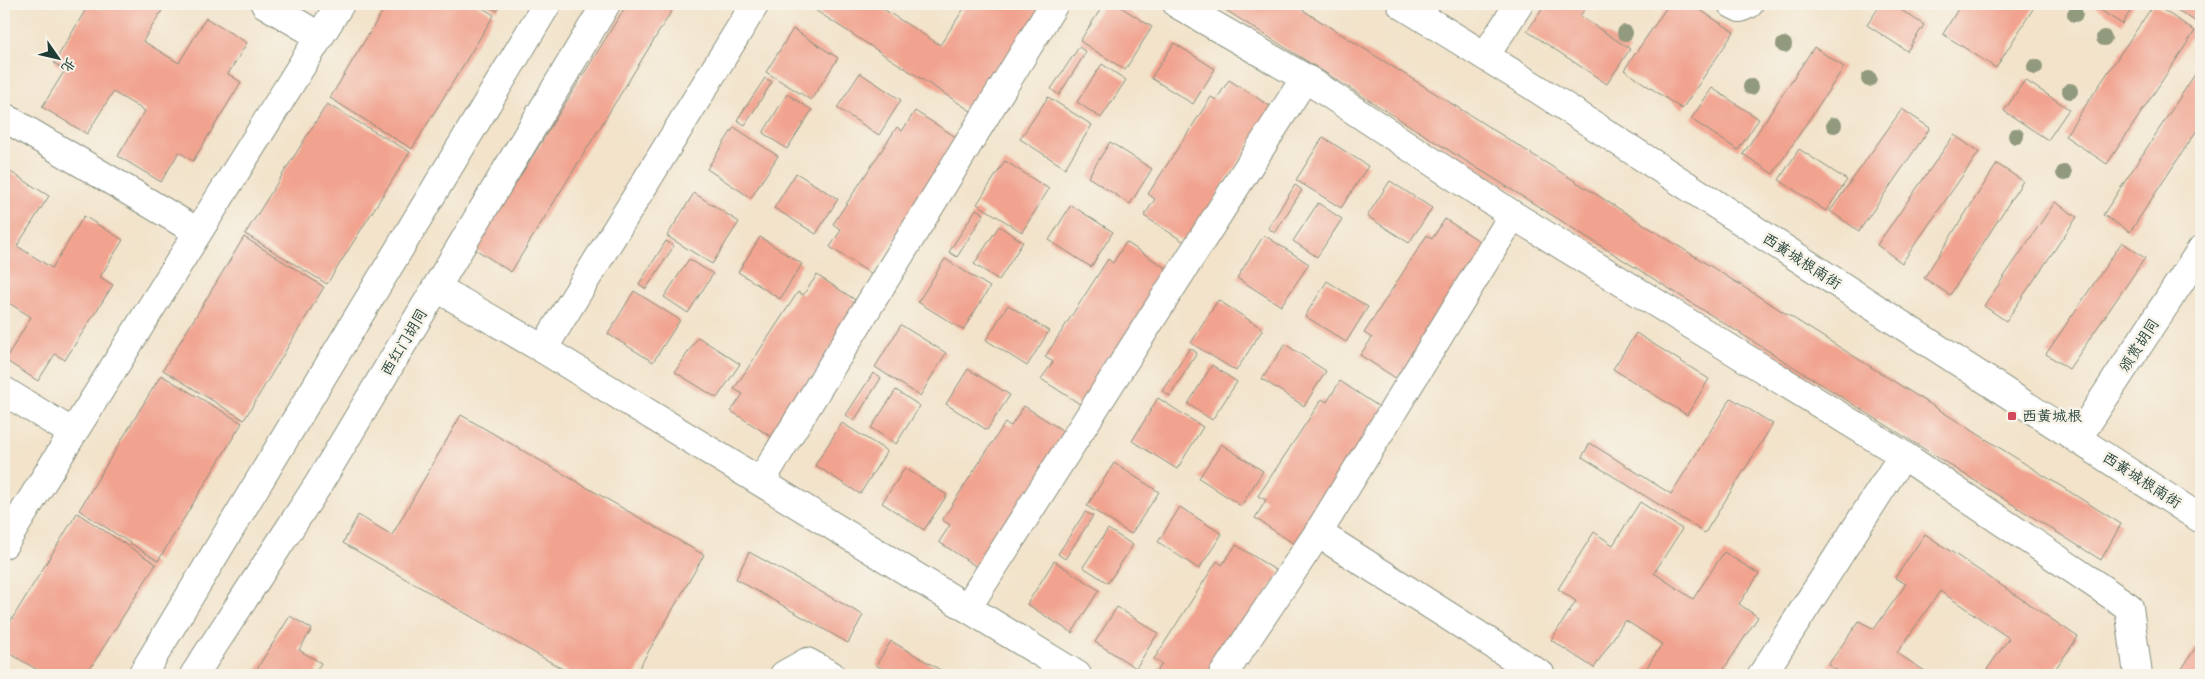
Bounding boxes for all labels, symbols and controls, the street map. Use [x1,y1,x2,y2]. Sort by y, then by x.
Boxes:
north arrow [32,32,82,82]
text: 北 [57,54,80,76]
street label: 西黄城根南街 [1759,228,1845,293]
street label: 西红门胡同 [376,305,431,379]
street label: 颁赏胡同 [2114,314,2163,375]
place label: 西黄城根 [2022,406,2082,425]
marker: 西黄城根 [2006,410,2018,422]
street label: 西黄城根南街 [2099,447,2185,512]

